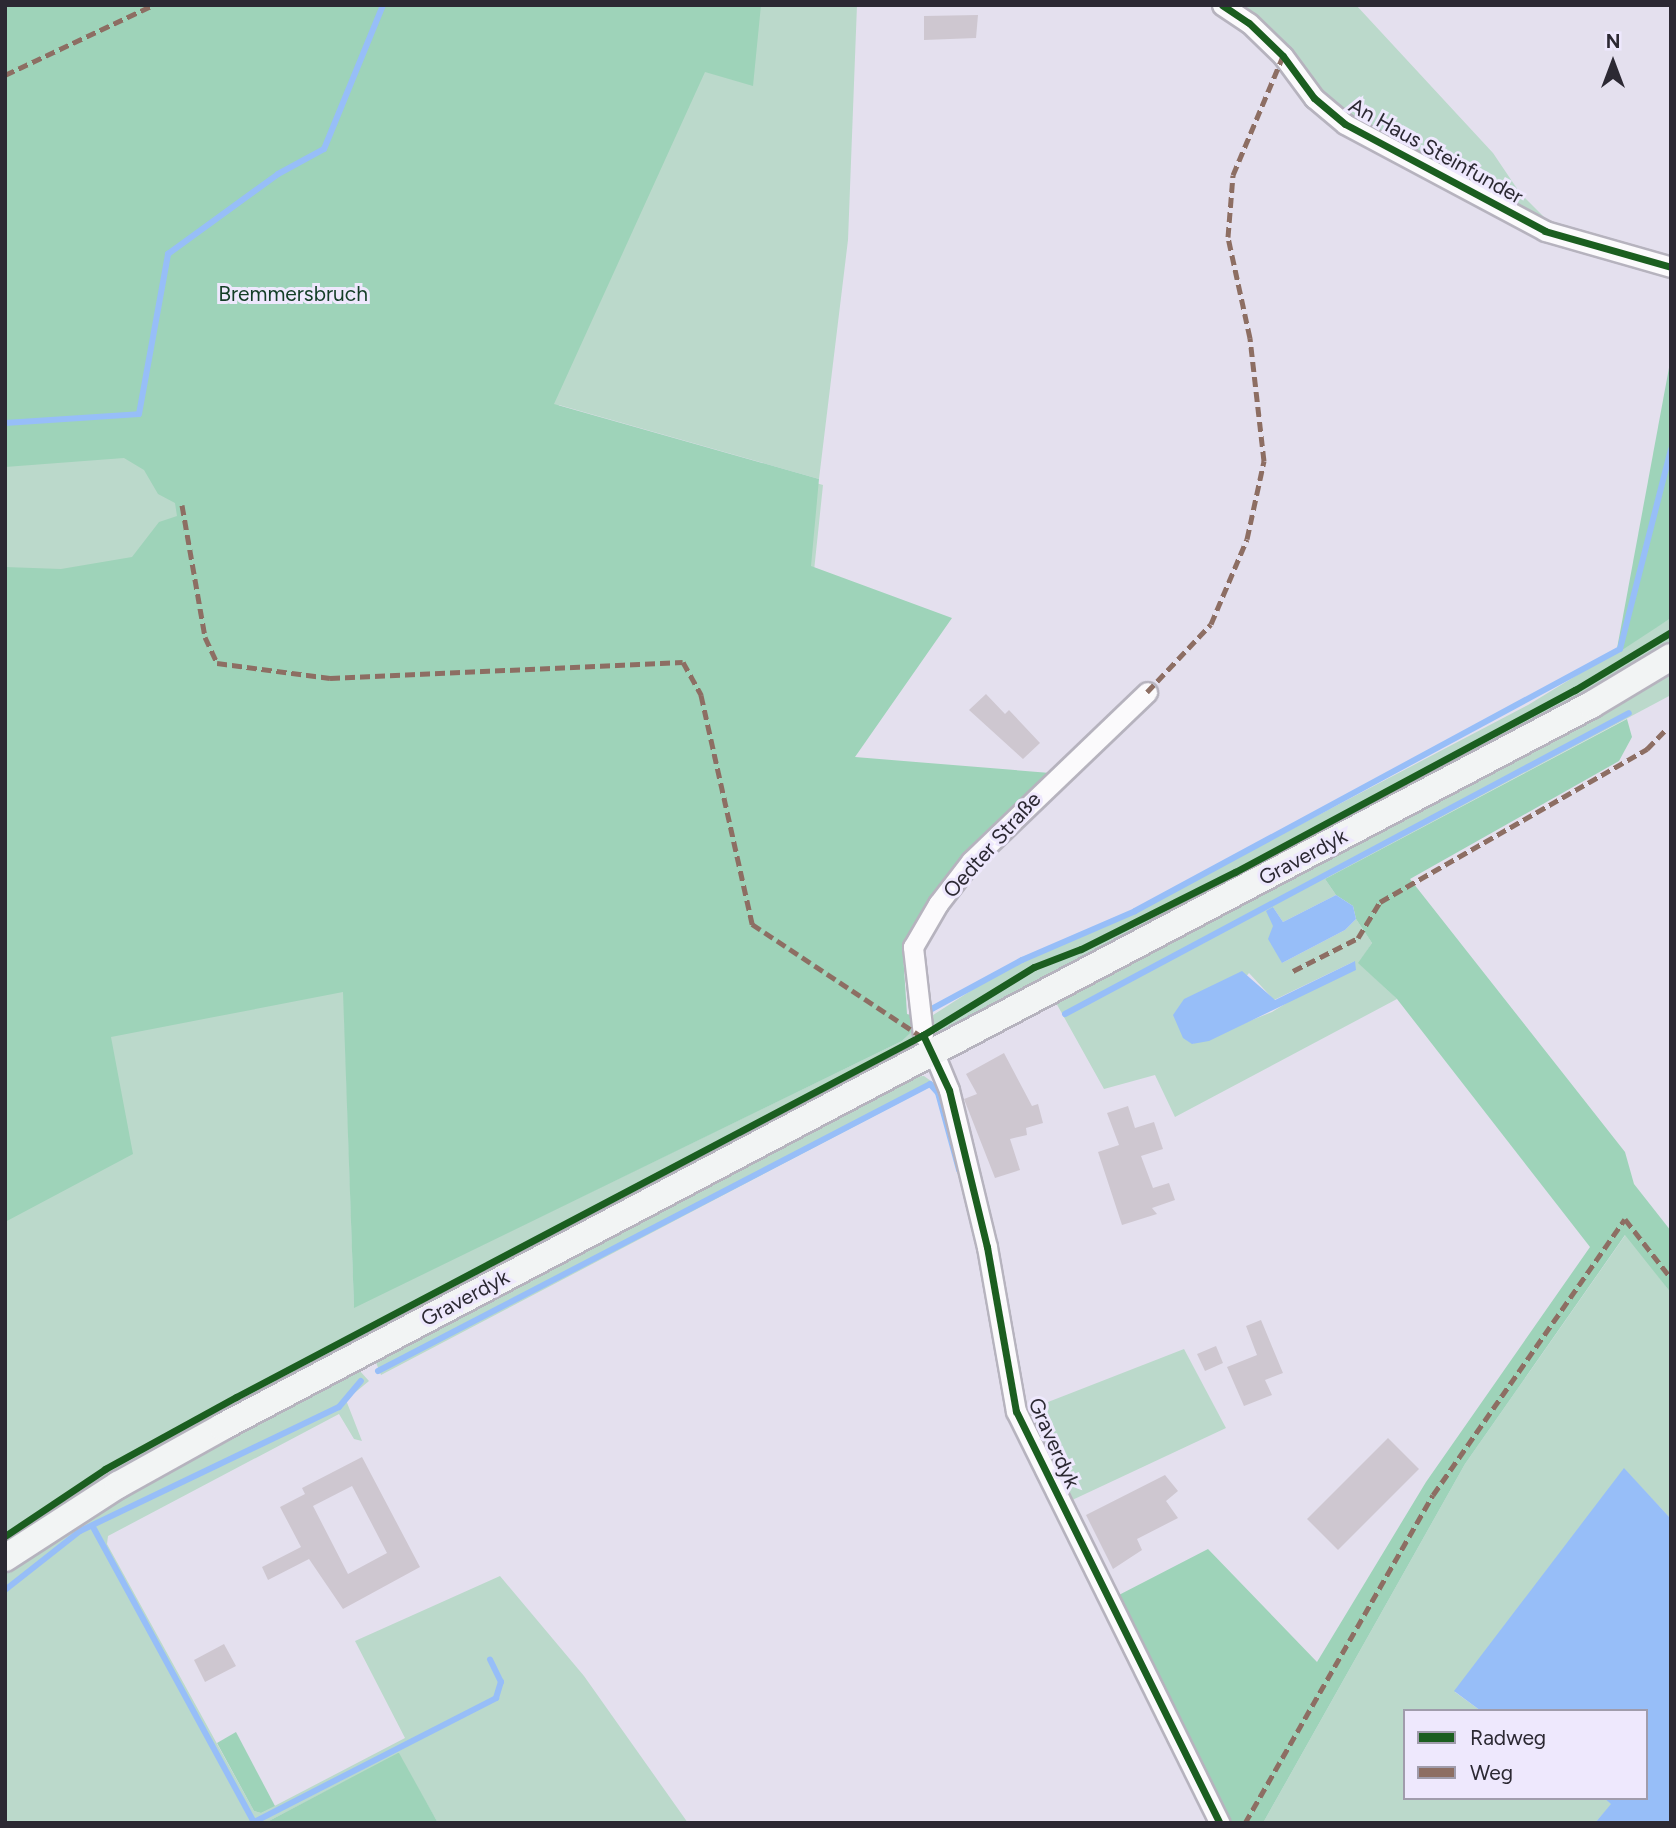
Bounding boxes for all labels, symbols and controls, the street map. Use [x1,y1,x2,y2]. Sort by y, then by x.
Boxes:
north arrow [1578,28,1648,98]
text: N [1606,30,1620,53]
street label: An Haus Steinfunder [1345,93,1527,209]
park label: Bremmersbruch [218,281,368,307]
street label: Oedter Straße [938,787,1046,903]
street label: Graverdyk [1255,823,1351,891]
street label: Graverdyk [417,1264,513,1332]
street label: Graverdyk [1023,1394,1085,1492]
legend [1403,1709,1648,1800]
text: Radweg [1470,1725,1546,1750]
text: Weg [1470,1760,1513,1785]

